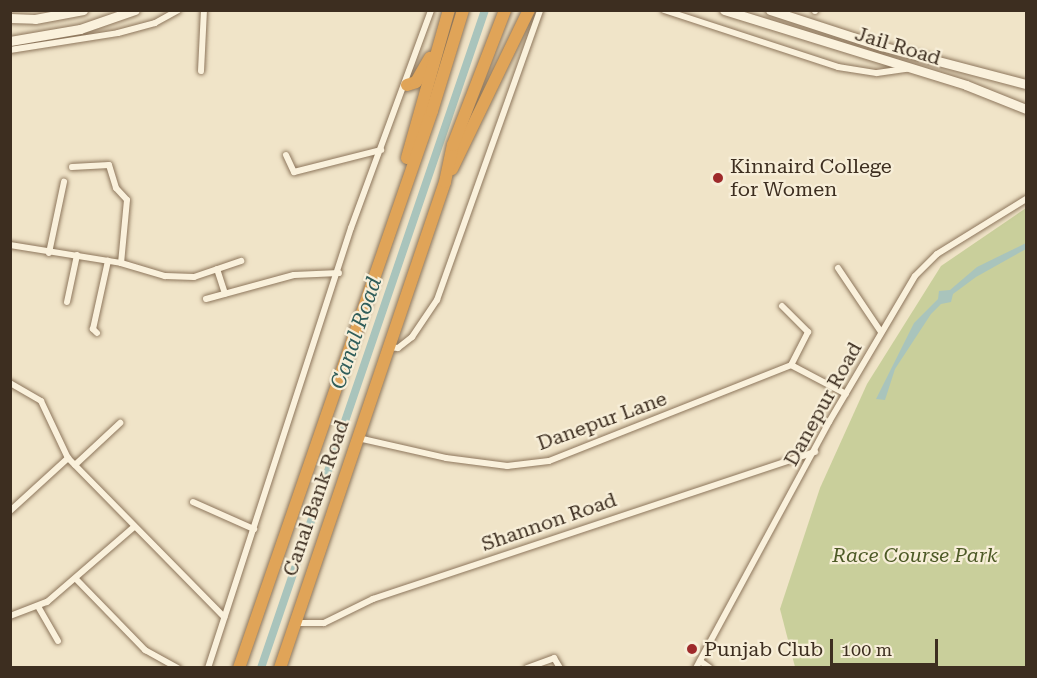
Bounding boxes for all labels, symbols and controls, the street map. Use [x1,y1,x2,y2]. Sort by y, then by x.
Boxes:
street label: Jail Road [852,22,944,70]
place label: Kinnaird College for Women [730,154,892,201]
marker: Kinnaird College for Women [711,171,725,185]
water label: Canal Road [325,274,387,392]
street label: Danepur Road [779,338,867,470]
street label: Danepur Lane [534,386,670,456]
street label: Canal Bank Road [278,417,354,579]
street label: Shannon Road [478,488,620,556]
park label: Race Course Park [832,543,998,567]
scale bar [833,627,941,665]
place label: Punjab Club [704,637,823,661]
text: 100 m [841,639,892,660]
marker: Punjab Club [685,642,699,656]

